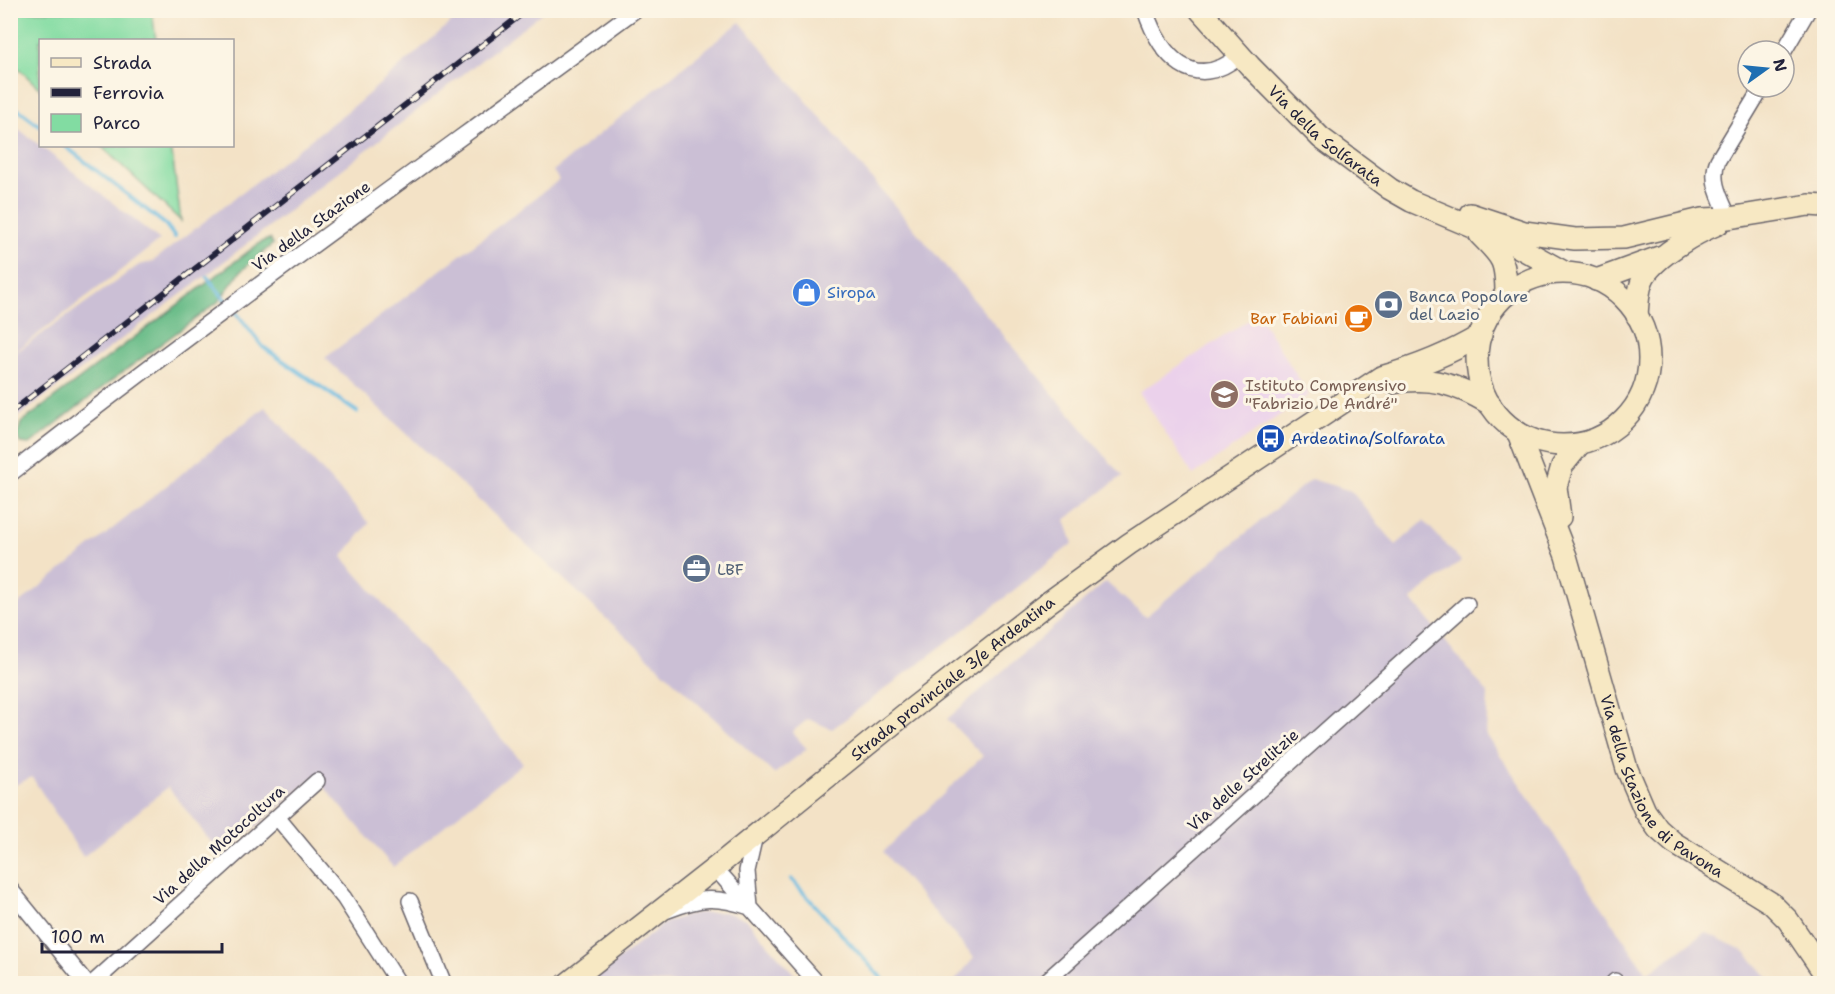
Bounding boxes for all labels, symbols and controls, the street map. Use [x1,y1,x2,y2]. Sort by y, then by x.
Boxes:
legend [39,39,234,147]
north arrow [1736,39,1796,99]
text: Strada [93,51,152,75]
text: N [1768,56,1792,74]
street label: Via della Solfarata [1264,80,1387,191]
text: Ferrovia [93,81,164,105]
text: Parco [93,111,141,135]
street label: Via della Stazione [248,176,374,276]
shop icon: Siropa [790,276,822,308]
place label: Siropa [827,282,876,303]
place label: Banca Popolare del Lazio [1409,286,1528,325]
bank icon: Banca Popolare del Lazio [1372,289,1404,321]
cafe icon: Bar Fabiani [1343,302,1375,334]
place label: Bar Fabiani [1250,308,1338,329]
place label: Istituto Comprensivo "Fabrizio De André" [1245,375,1407,414]
school or university icon: Istituto Comprensivo "Fabrizio De André" [1208,378,1240,410]
bus stop icon: Ardeatina/Solfarata [1254,422,1286,454]
place label: Ardeatina/Solfarata [1291,428,1445,449]
office icon: LBF [680,553,712,585]
place label: LBF [717,559,744,580]
street label: Strada provinciale 3/e Ardeatina [846,591,1059,765]
street label: Via della Stazione di Pavona [1596,692,1728,882]
street label: Via delle Strelitzie [1183,724,1303,836]
street label: Via della Motocoltura [149,780,289,910]
scale bar [42,916,222,954]
text: 100 m [51,925,105,949]

